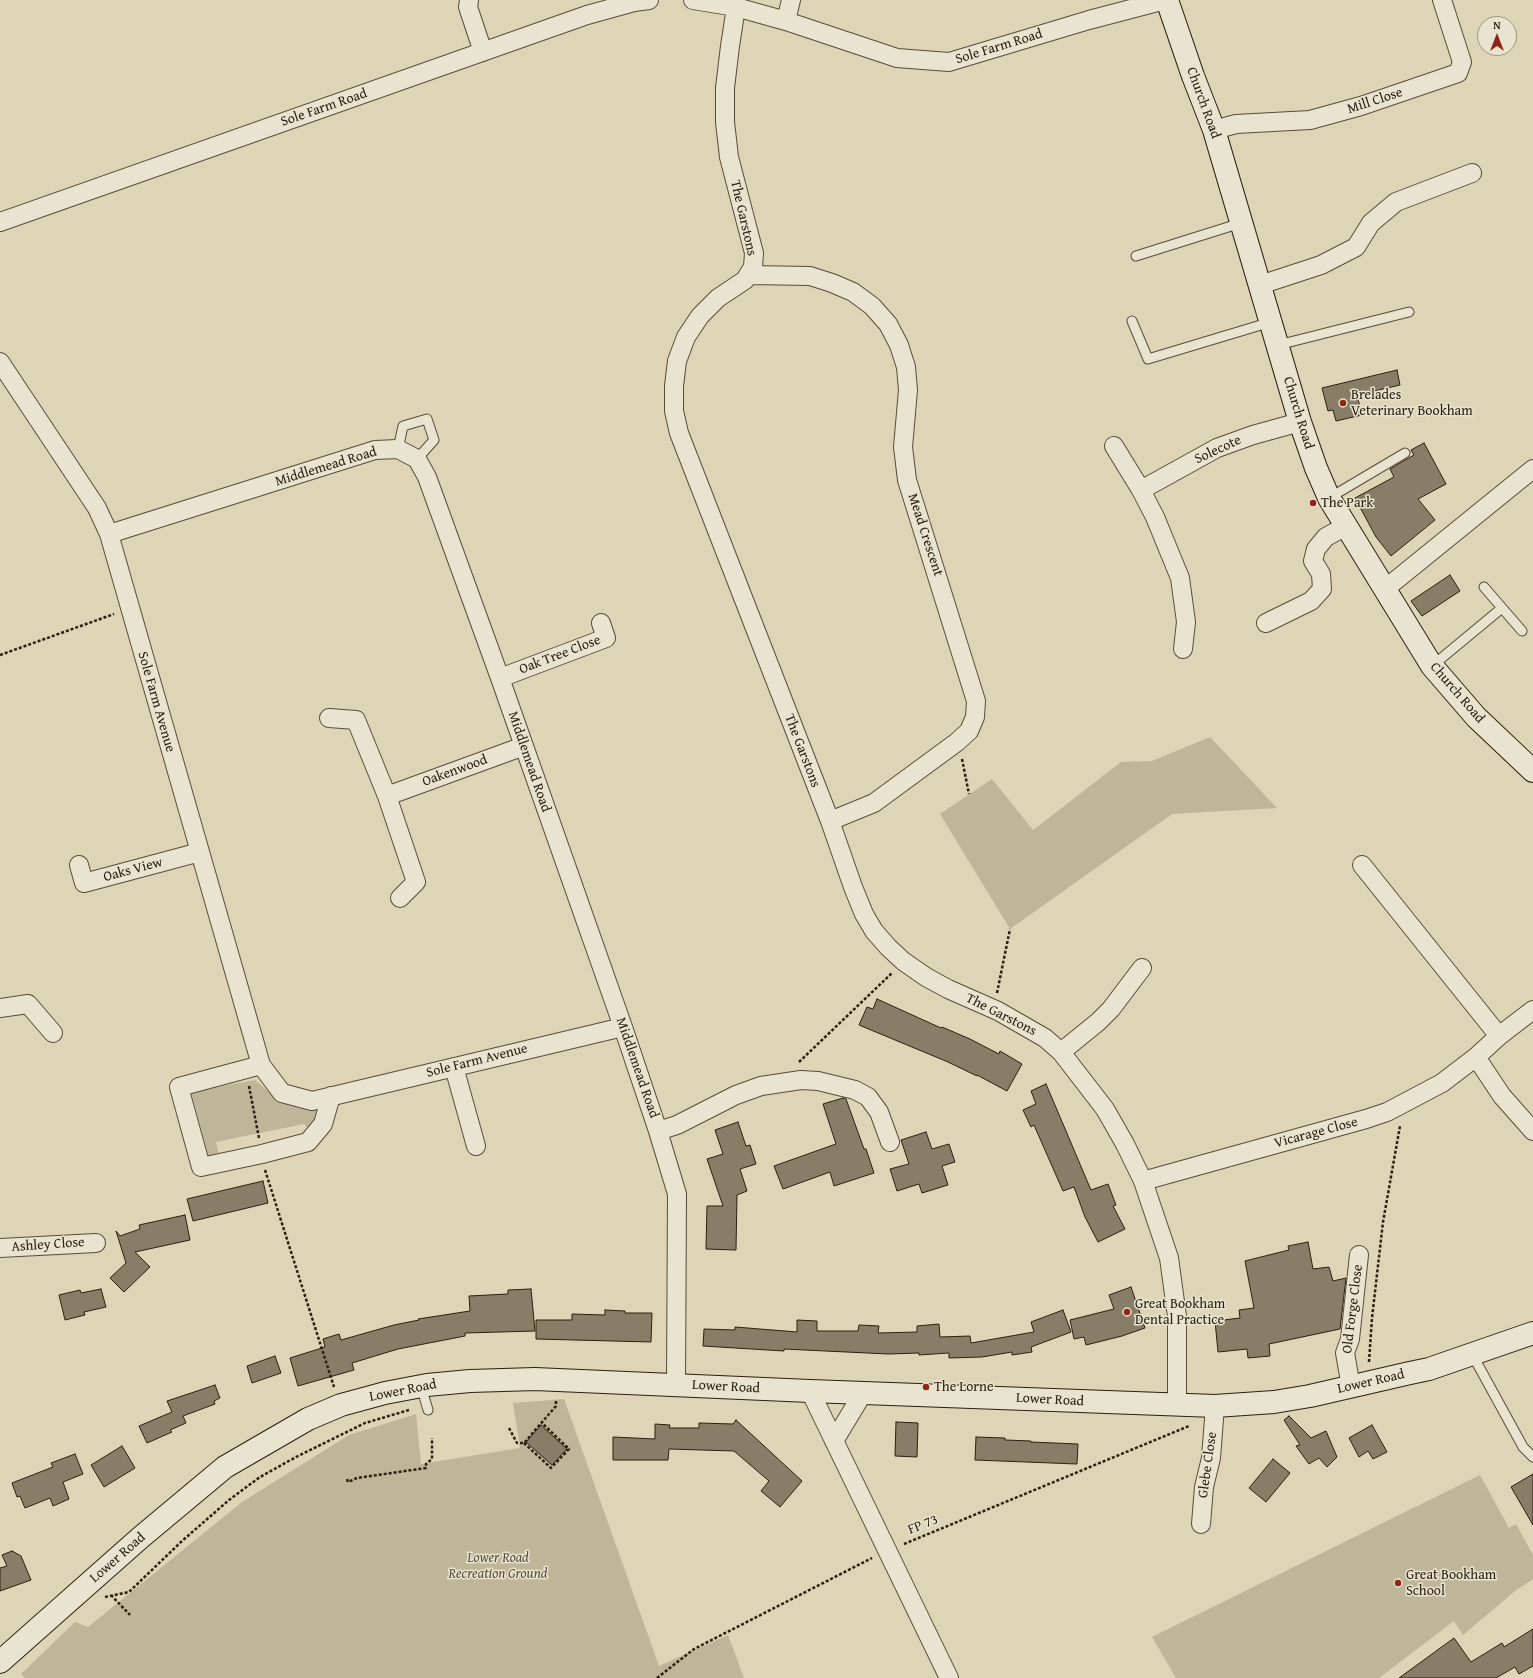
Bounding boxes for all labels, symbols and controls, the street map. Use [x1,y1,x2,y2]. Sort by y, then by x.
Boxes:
north arrow [1477,16,1517,56]
text: N [1493,17,1501,33]
street label: Sole Farm Road [953,26,1045,68]
street label: Church Road [1182,65,1224,141]
street label: Mill Close [1345,84,1405,118]
street label: Sole Farm Road [279,85,369,131]
street label: The Garstons [726,179,760,257]
street label: Church Road [1279,375,1317,451]
place label: Brelades Veterinary Bookham [1351,387,1473,420]
marker: Brelades Veterinary Bookham [1338,398,1348,408]
street label: Solecote [1192,432,1244,468]
street label: Middlemead Road [273,444,379,490]
street label: Mead Crescent [904,491,946,579]
place label: The Park [1321,495,1373,511]
marker: The Park [1308,498,1318,508]
street label: Oak Tree Close [517,632,603,678]
street label: Sole Farm Avenue [134,650,178,754]
street label: Church Road [1426,659,1488,727]
street label: Middlemead Road [504,709,554,815]
street label: The Garstons [780,712,824,790]
street label: Oakenwood [420,752,490,790]
street label: Oaks View [102,854,164,886]
street label: The Garstons [963,990,1039,1040]
street label: Middlemead Road [612,1015,662,1121]
street label: Sole Farm Avenue [425,1040,529,1082]
street label: Vicarage Close [1272,1114,1360,1152]
street label: Ashley Close [11,1234,85,1256]
street label: Old Forge Close [1339,1264,1367,1354]
place label: Great Bookham Dental Practice [1135,1296,1225,1328]
marker: Great Bookham Dental Practice [1122,1307,1132,1317]
street label: Lower Road [1336,1366,1406,1398]
street label: Lower Road [368,1376,438,1406]
street label: Lower Road [692,1377,760,1397]
place label: The Lorne [934,1379,994,1395]
marker: The Lorne [921,1382,931,1392]
street label: Lower Road [1016,1390,1084,1410]
street label: Glebe Close [1195,1431,1221,1499]
street label: FP 73 [906,1511,940,1539]
street label: Lower Road [87,1529,149,1587]
park label: Lower Road Recreation Ground [448,1550,548,1582]
place label: Great Bookham School [1406,1567,1496,1600]
marker: Great Bookham School [1393,1578,1403,1588]

